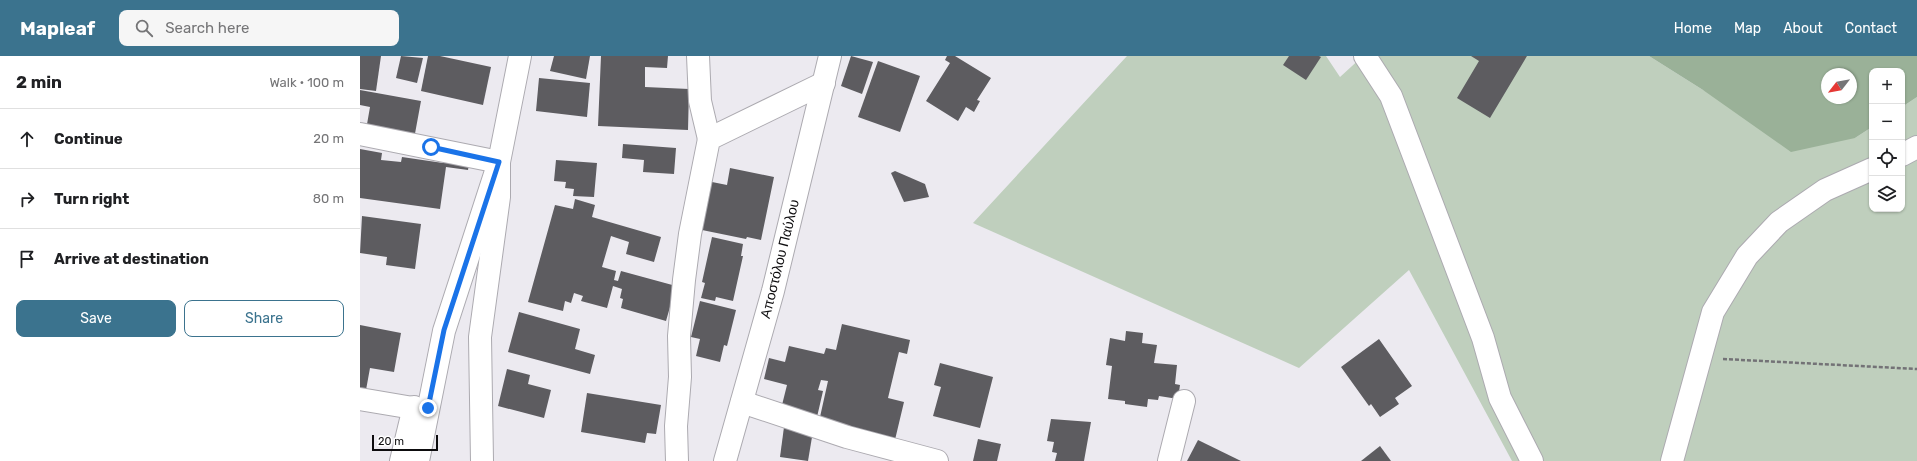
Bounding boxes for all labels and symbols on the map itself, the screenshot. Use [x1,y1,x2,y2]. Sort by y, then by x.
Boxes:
north arrow [1821,68,1857,104]
route start [422,138,440,156]
street label: Αποστόλου Παύλου [757,198,803,320]
route end [419,399,437,417]
scale bar [372,433,438,452]

